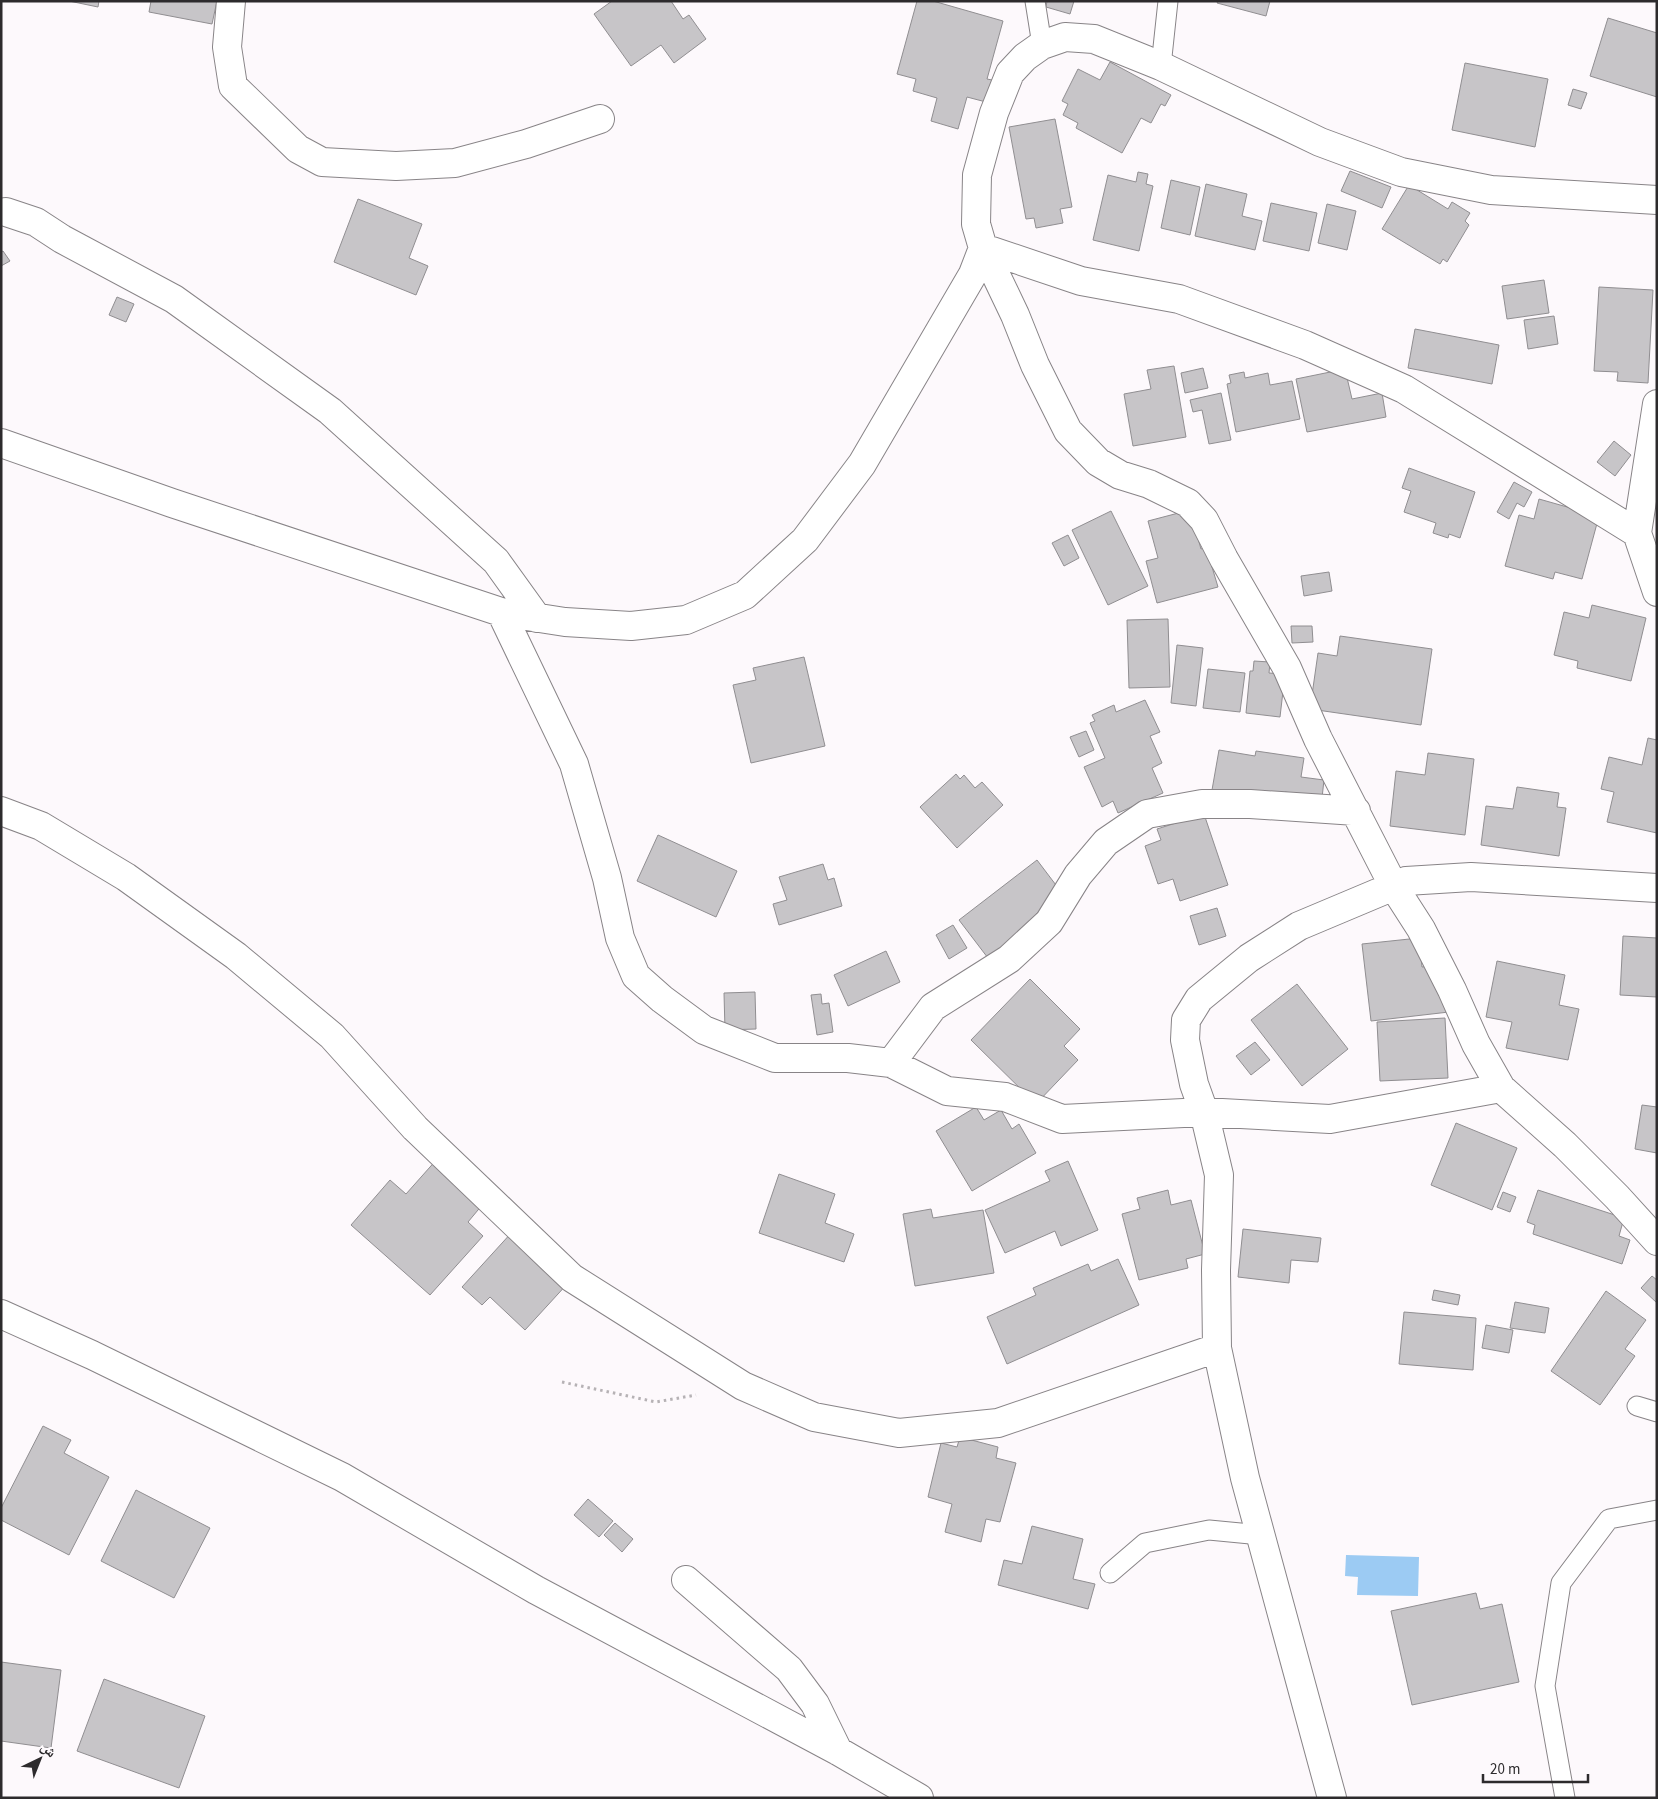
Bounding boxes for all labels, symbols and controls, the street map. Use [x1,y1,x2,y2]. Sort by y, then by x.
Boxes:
north arrow [15,1734,65,1784]
text: ش [36,1738,61,1763]
scale bar [1483,1752,1588,1784]
text: 20 m [1490,1759,1520,1780]

